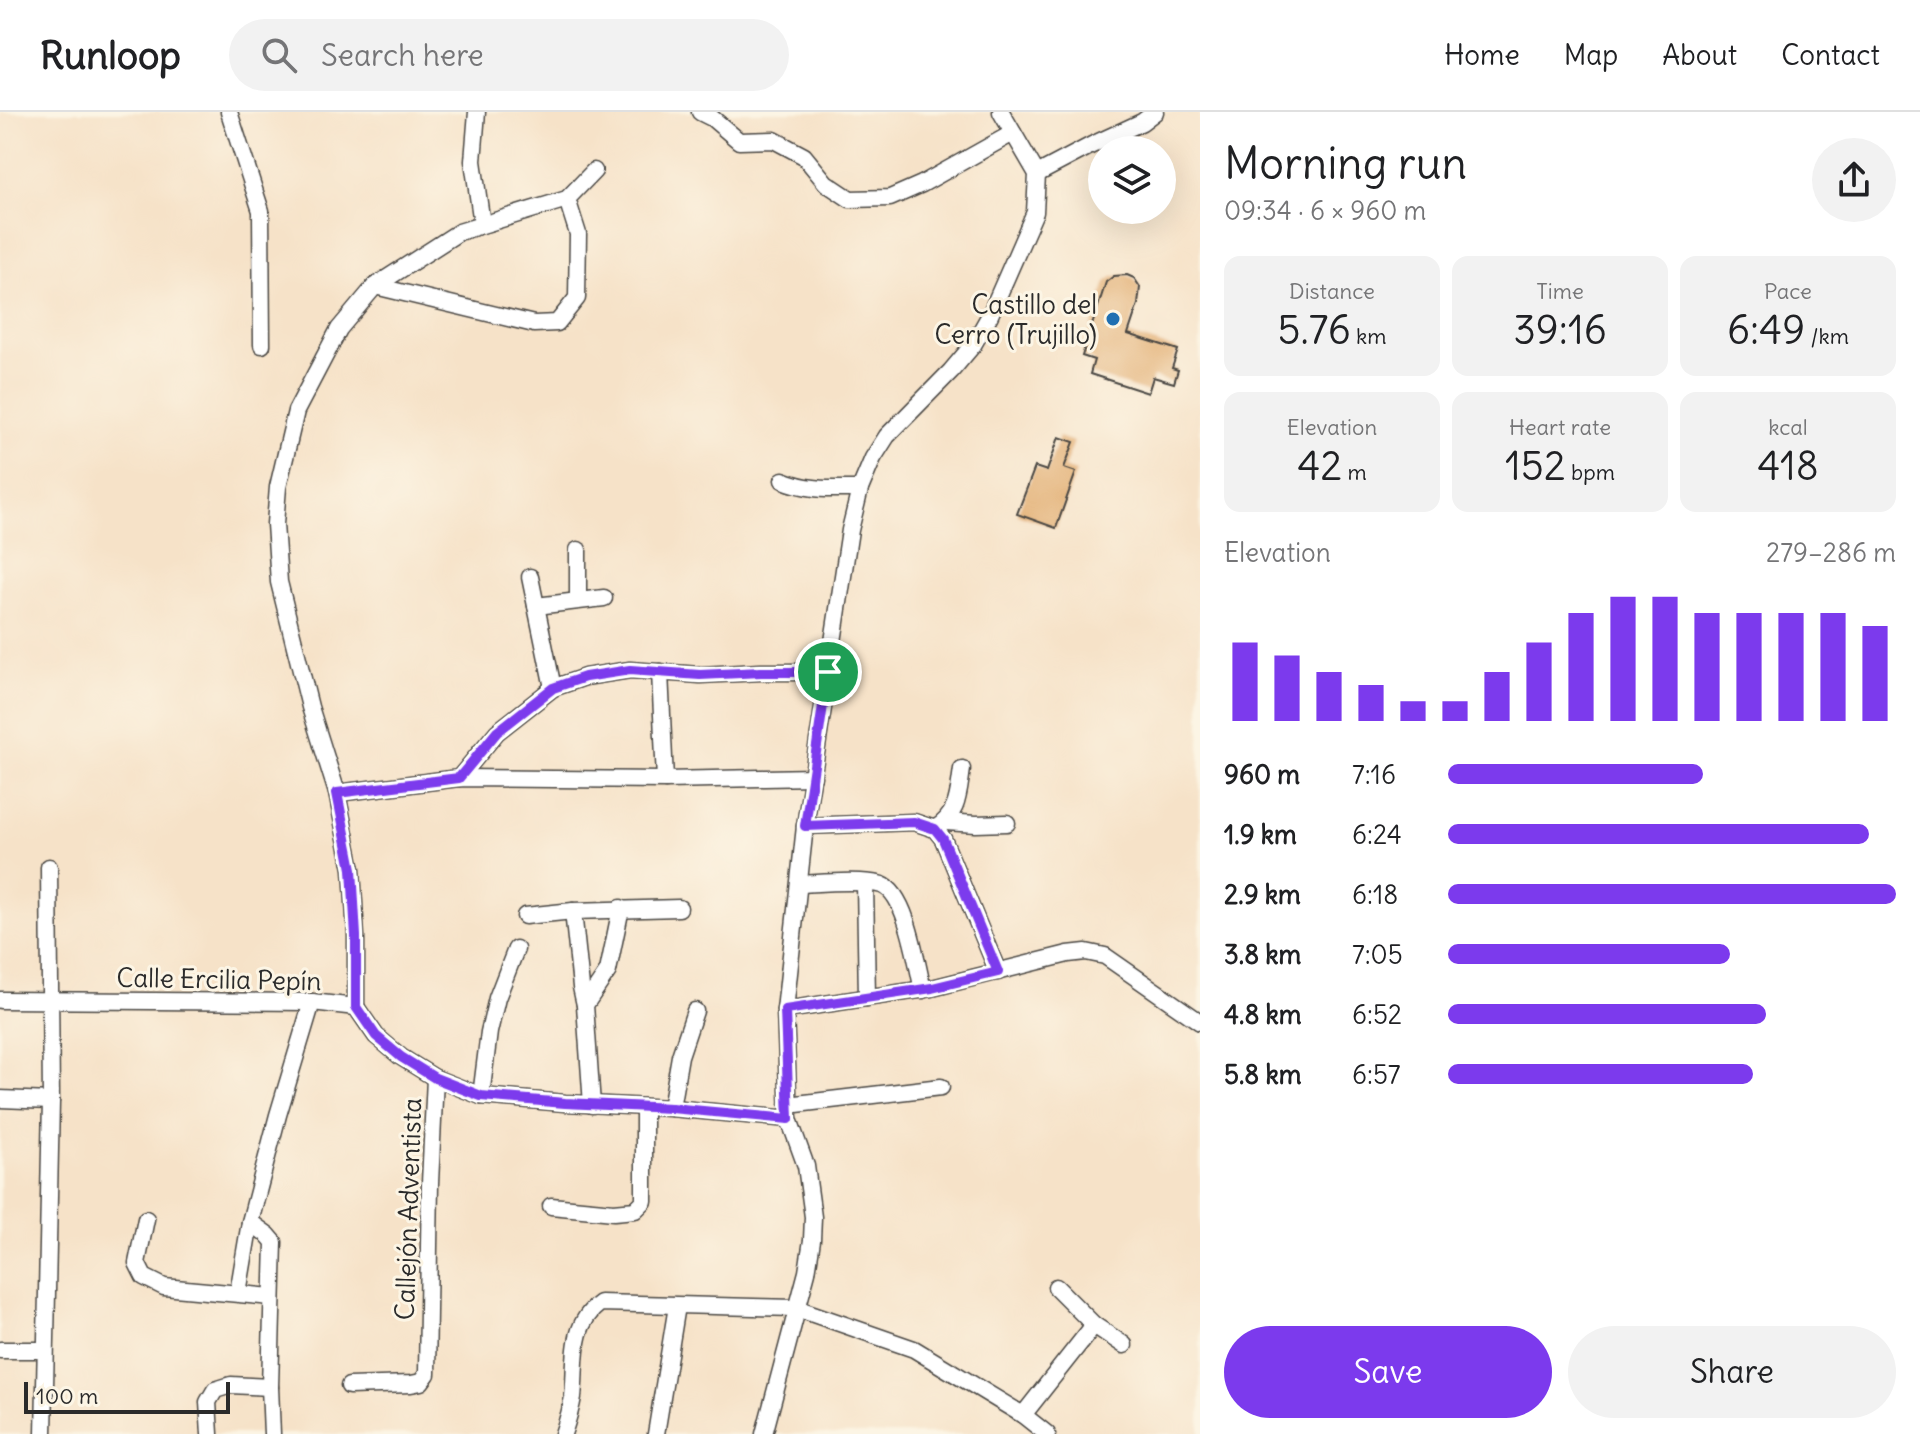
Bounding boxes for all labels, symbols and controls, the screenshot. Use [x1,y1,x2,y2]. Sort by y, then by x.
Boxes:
search box [229,19,789,91]
text: Runloop [40,32,181,79]
icon: search [257,33,301,77]
text: Search here [321,36,484,74]
text: Home [1444,37,1520,73]
text: Map [1564,37,1618,73]
text: About [1662,37,1737,73]
text: Contact [1781,37,1880,73]
map controls [1088,136,1176,224]
button: layers [1088,136,1176,224]
text: Morning run [1224,136,1467,191]
button: share [1812,138,1896,222]
text: 09:34 · 6 × 960 m [1224,194,1426,227]
text: Distance [1289,277,1375,305]
text: Time [1536,277,1584,305]
text: Pace [1764,277,1812,305]
place label: Castillo del Cerro (Trujillo) [935,288,1097,351]
text: 5.76 [1277,305,1351,355]
text: 39:16 [1513,305,1607,355]
text: 6:49 [1727,305,1805,355]
marker: Castillo del Cerro (Trujillo) [1104,310,1122,328]
text: km [1351,322,1387,350]
text: /km [1805,322,1849,350]
text: Elevation [1287,413,1377,441]
text: Heart rate [1509,413,1611,441]
text: kcal [1768,413,1808,441]
text: 42 [1297,441,1342,491]
text: 152 [1505,441,1566,491]
text: 418 [1757,441,1819,491]
text: m [1342,458,1367,486]
text: bpm [1566,458,1615,486]
text: Elevation [1224,536,1331,569]
text: 279–286 m [1766,536,1896,569]
pin [794,638,862,706]
icon: arrive [806,650,850,694]
text: 960 m [1224,758,1300,791]
text: 7:16 [1352,758,1396,791]
text: 1.9 km [1224,818,1297,851]
text: 6:24 [1352,818,1402,851]
text: 2.9 km [1224,878,1301,911]
text: 6:18 [1352,878,1398,911]
text: 3.8 km [1224,938,1301,971]
text: 7:05 [1352,938,1403,971]
street label: Calle Ercilia Pepín [116,961,322,997]
text: 4.8 km [1224,998,1302,1031]
text: 6:52 [1352,998,1402,1031]
text: 5.8 km [1224,1058,1302,1091]
text: 6:57 [1352,1058,1401,1091]
street label: Callejón Adventista [388,1097,428,1321]
button: Save [1224,1326,1552,1418]
button: Share [1568,1326,1896,1418]
scale bar [24,1378,230,1414]
text: 100 m [36,1382,98,1410]

